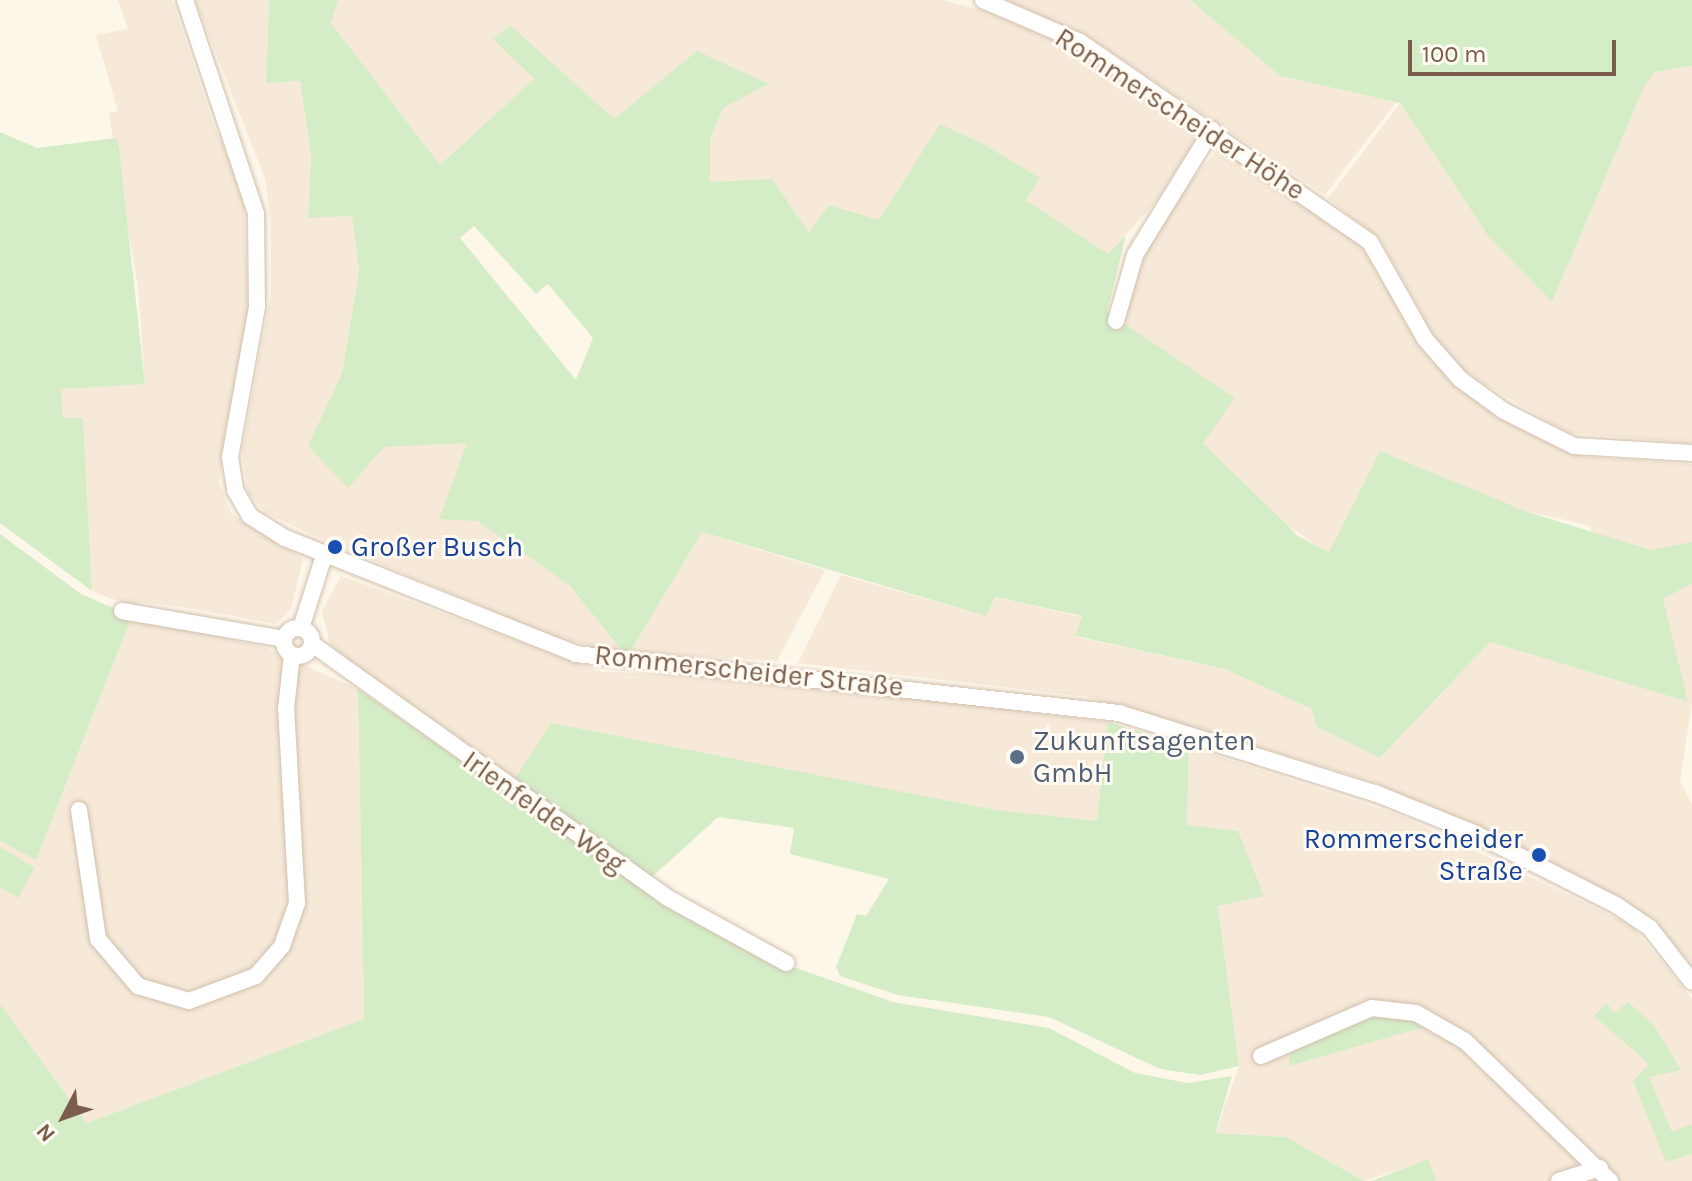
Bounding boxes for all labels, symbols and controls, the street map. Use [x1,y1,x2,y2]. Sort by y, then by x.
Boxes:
street label: Rommerscheider Höhe [1049,21,1311,207]
scale bar [1412,24,1620,74]
text: 100 m [1422,40,1487,68]
place label: Großer Busch [351,530,523,564]
marker: Großer Busch [326,538,344,556]
street label: Rommerscheider Straße [593,638,905,704]
place label: Zukunftsagenten GmbH [1033,724,1255,790]
street label: Irlenfelder Weg [456,743,632,881]
marker: Zukunftsagenten GmbH [1008,748,1026,766]
place label: Rommerscheider Straße [1304,822,1523,888]
marker: Rommerscheider Straße [1530,846,1548,864]
north arrow [24,1077,104,1157]
text: N [31,1118,61,1147]

